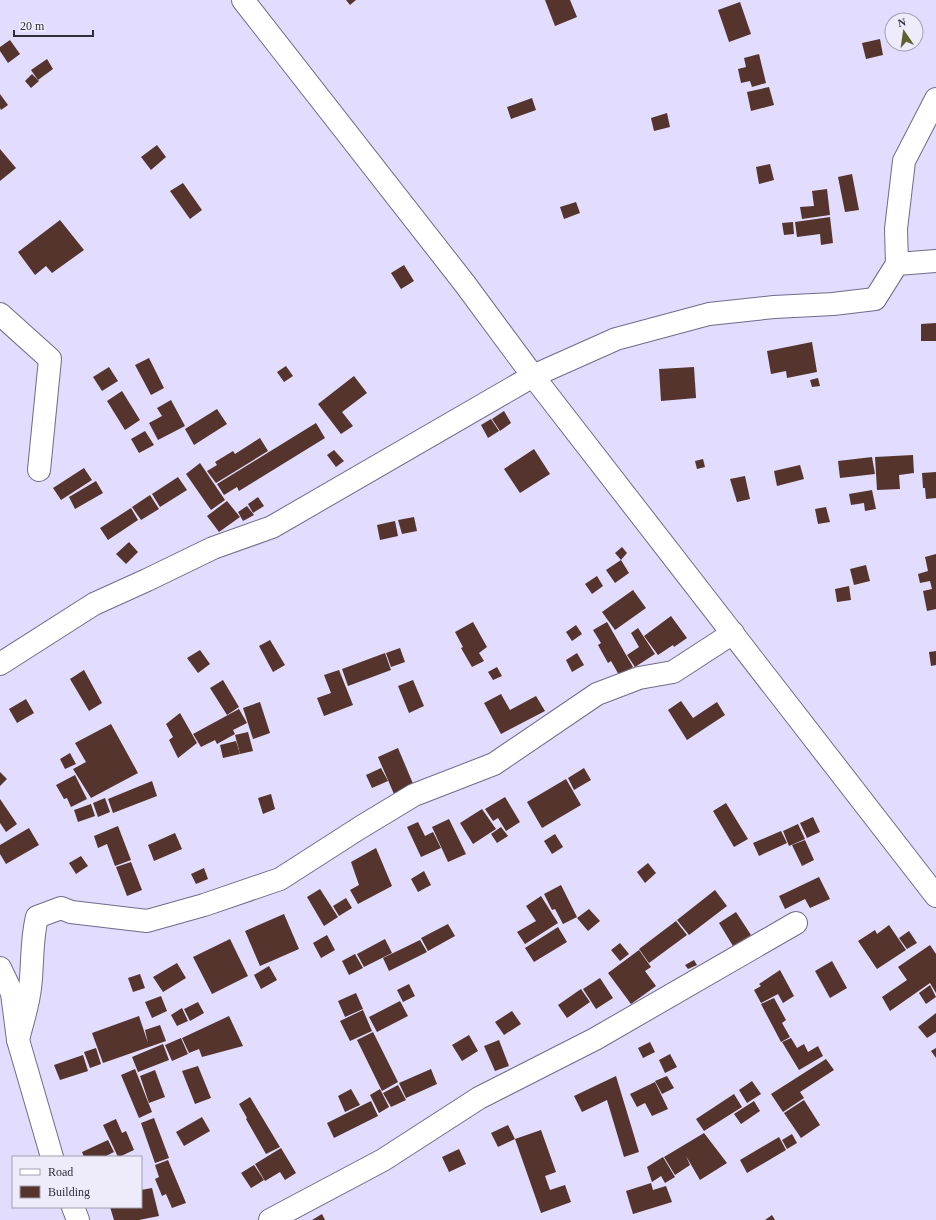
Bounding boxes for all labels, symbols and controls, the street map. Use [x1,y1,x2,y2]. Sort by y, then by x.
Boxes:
scale bar [14,12,93,38]
north arrow [884,12,924,52]
text: N [897,16,907,29]
text: 20 m [20,19,45,33]
legend [12,1156,142,1208]
text: Road [48,1165,73,1179]
text: Building [48,1185,90,1199]

